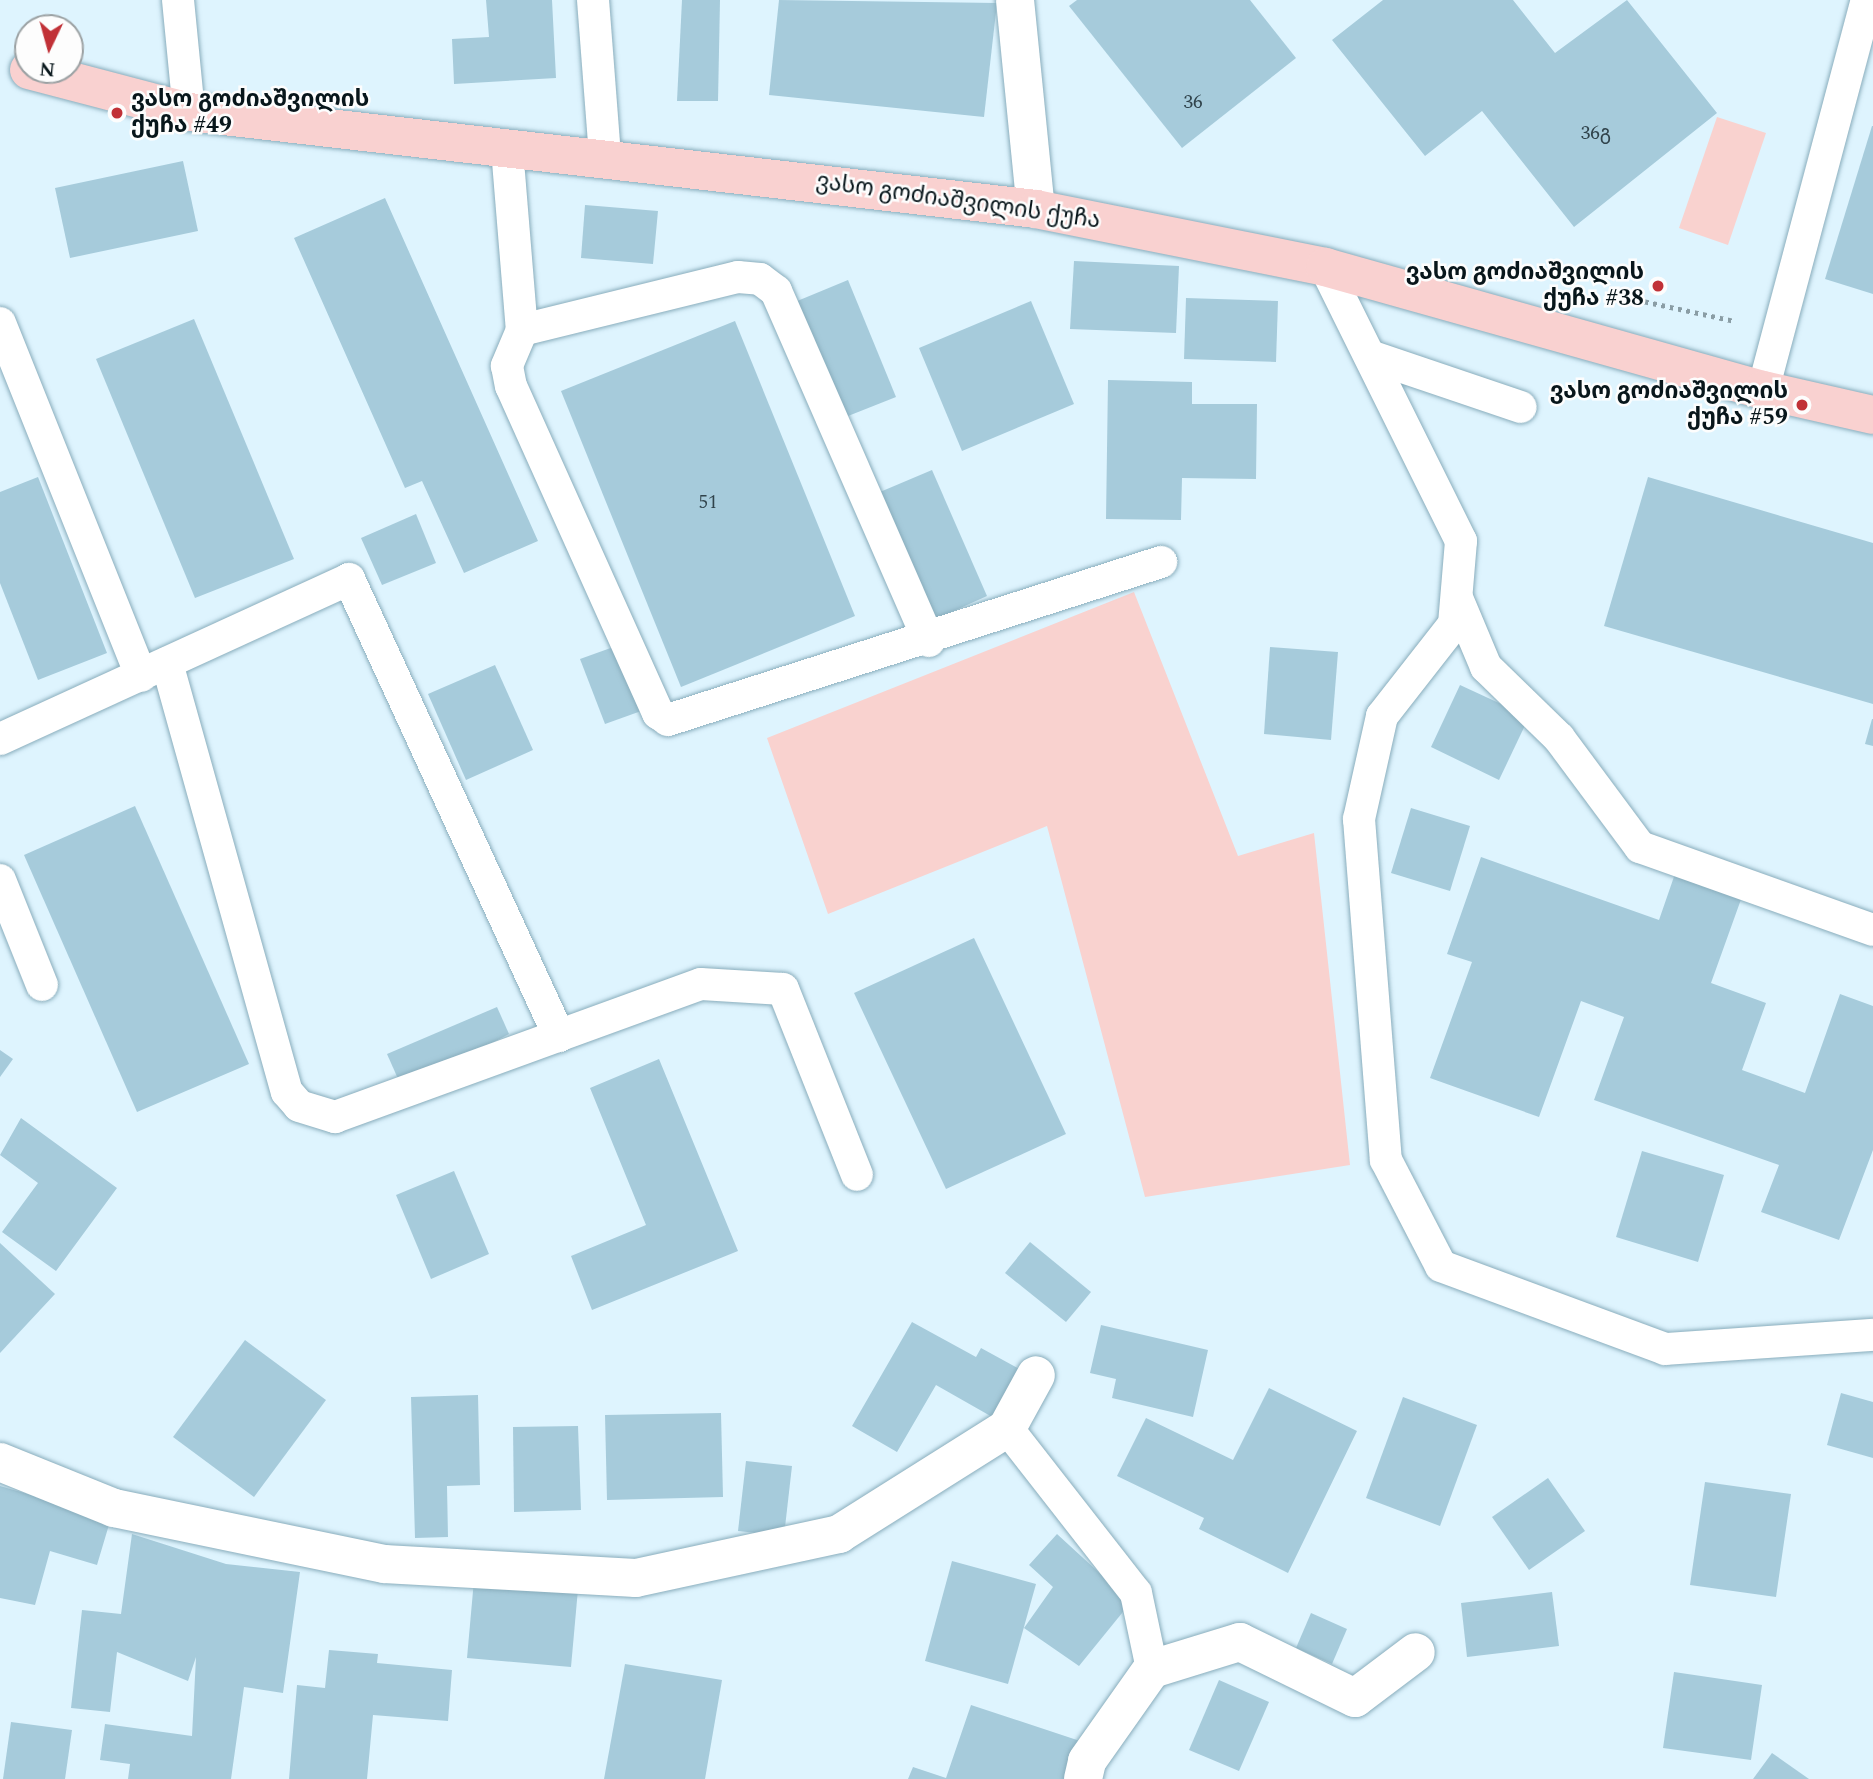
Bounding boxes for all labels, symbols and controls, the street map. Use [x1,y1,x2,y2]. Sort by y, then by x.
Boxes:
north arrow [14,14,84,84]
text: N [38,53,56,84]
place label: ვასო გოძიაშვილის ქუჩა #49 [131,86,369,140]
house number: 36 [1184,92,1202,114]
marker: ვასო გოძიაშვილის ქუჩა #49 [109,105,125,121]
house number: 36გ [1581,123,1611,145]
street label: ვასო გოძიაშვილის ქუჩა [814,168,1102,236]
place label: ვასო გოძიაშვილის ქუჩა #38 [1406,259,1644,313]
marker: ვასო გოძიაშვილის ქუჩა #38 [1650,278,1666,294]
place label: ვასო გოძიაშვილის ქუჩა #59 [1550,378,1788,432]
marker: ვასო გოძიაშვილის ქუჩა #59 [1794,397,1810,413]
house number: 51 [699,492,717,514]

